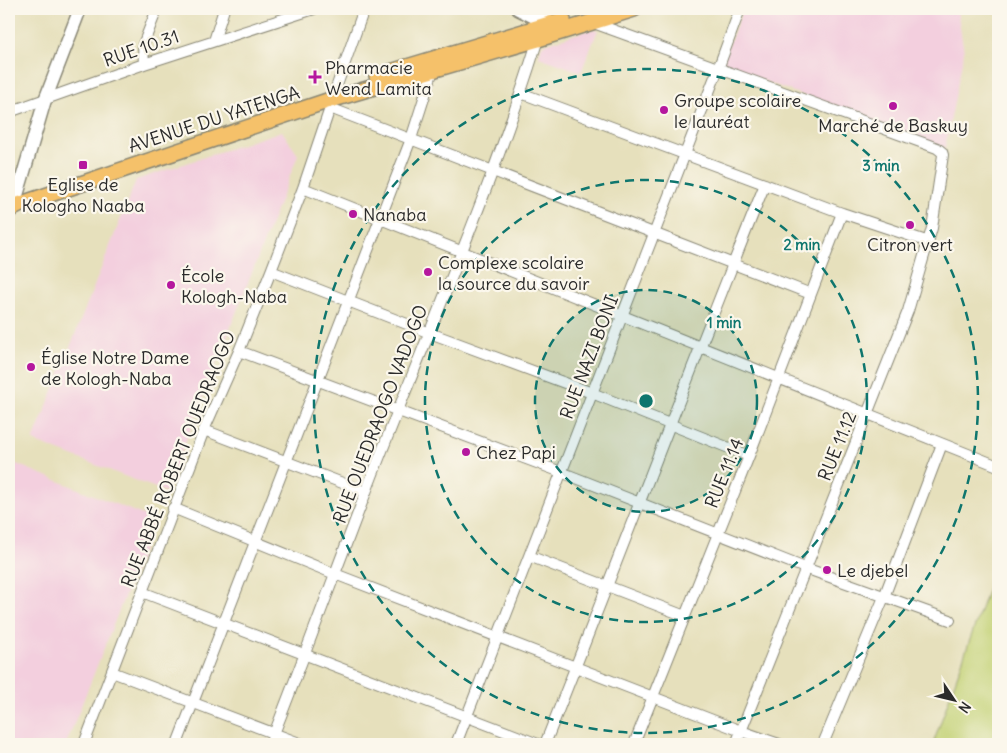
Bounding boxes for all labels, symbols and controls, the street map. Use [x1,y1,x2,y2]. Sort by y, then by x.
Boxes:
street label: RUE 10.31 [100,24,182,72]
place label: Pharmacie Wend Lamita [325,56,432,100]
marker: Pharmacie Wend Lamita [309,71,321,83]
street label: AVENUE DU YATENGA [125,80,303,158]
place label: Groupe scolaire le lauréat [674,89,801,133]
marker: Marché de Baskuy [887,100,899,112]
marker: Groupe scolaire le lauréat [658,104,670,116]
place label: Marché de Baskuy [818,114,968,137]
text: 3 min [862,156,900,175]
marker: Eglise de Kologho Naaba [77,159,89,171]
place label: Eglise de Kologho Naaba [21,173,145,217]
place label: Nanaba [363,203,427,226]
marker: Nanaba [347,208,359,220]
marker: Citron vert [904,219,916,231]
place label: Citron vert [867,233,953,256]
text: 2 min [784,235,821,254]
place label: Complexe scolaire la source du savoir [438,251,590,295]
place label: École Kologh-Naba [181,264,287,308]
marker: Complexe scolaire la source du savoir [422,266,434,278]
marker: École Kologh-Naba [165,279,177,291]
street label: RUE NAZI BONI [555,292,623,422]
street label: RUE OUEDRAOGO VADOGO [328,301,432,527]
text: 1 min [707,313,742,332]
street label: RUE ABBÉ ROBERT OUEDRAOGO [116,327,240,591]
place label: Église Notre Dame de Kologh-Naba [41,346,189,390]
marker: Église Notre Dame de Kologh-Naba [25,361,37,373]
centre of rings [637,392,655,410]
street label: RUE 11.12 [813,408,861,484]
street label: RUE 11.14 [700,435,748,511]
place label: Chez Papi [476,441,556,464]
marker: Chez Papi [460,446,472,458]
place label: Le djebel [837,559,908,582]
marker: Le djebel [821,564,833,576]
north arrow [930,676,980,726]
text: N [954,698,975,717]

